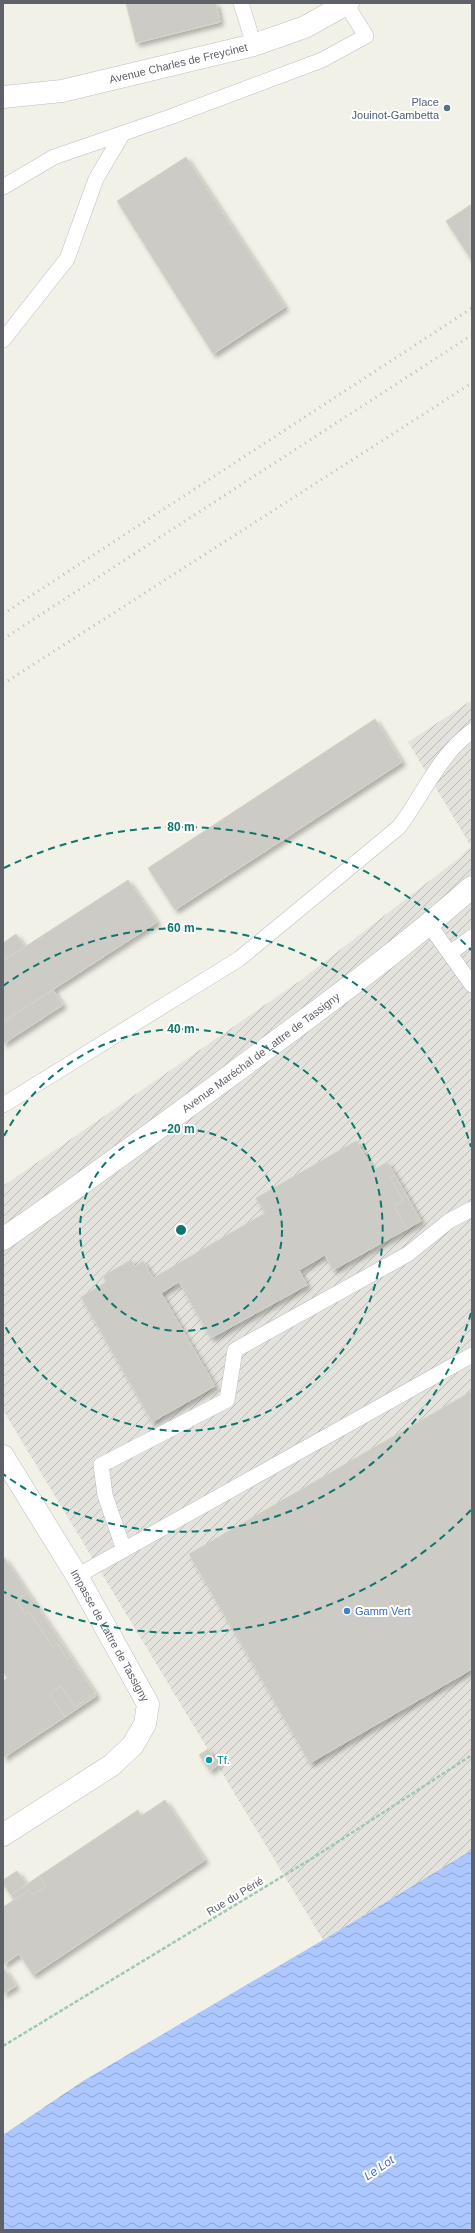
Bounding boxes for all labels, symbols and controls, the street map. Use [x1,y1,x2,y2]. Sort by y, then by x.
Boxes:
street label: Avenue Charles de Freycinet [108,41,249,85]
place label: Place Jouinot-Gambetta [352,96,440,121]
marker: Place Jouinot-Gambetta [442,103,452,113]
text: 80 m [167,820,195,834]
text: 60 m [167,921,195,935]
street label: Avenue Maréchal de Lattre de Tassigny [180,990,342,1115]
text: 40 m [167,1022,195,1036]
text: 20 m [167,1122,195,1136]
centre of rings [174,1223,188,1237]
street label: Impasse de Lattre de Tassigny [68,1567,152,1704]
place label: Gamm Vert [355,1605,411,1617]
marker: Gamm Vert [342,1606,352,1616]
place label: Tf. [217,1754,230,1766]
marker: Tf. [204,1755,214,1765]
street label: Rue du Périé [204,1874,266,1918]
water label: Le Lot [361,2152,397,2183]

